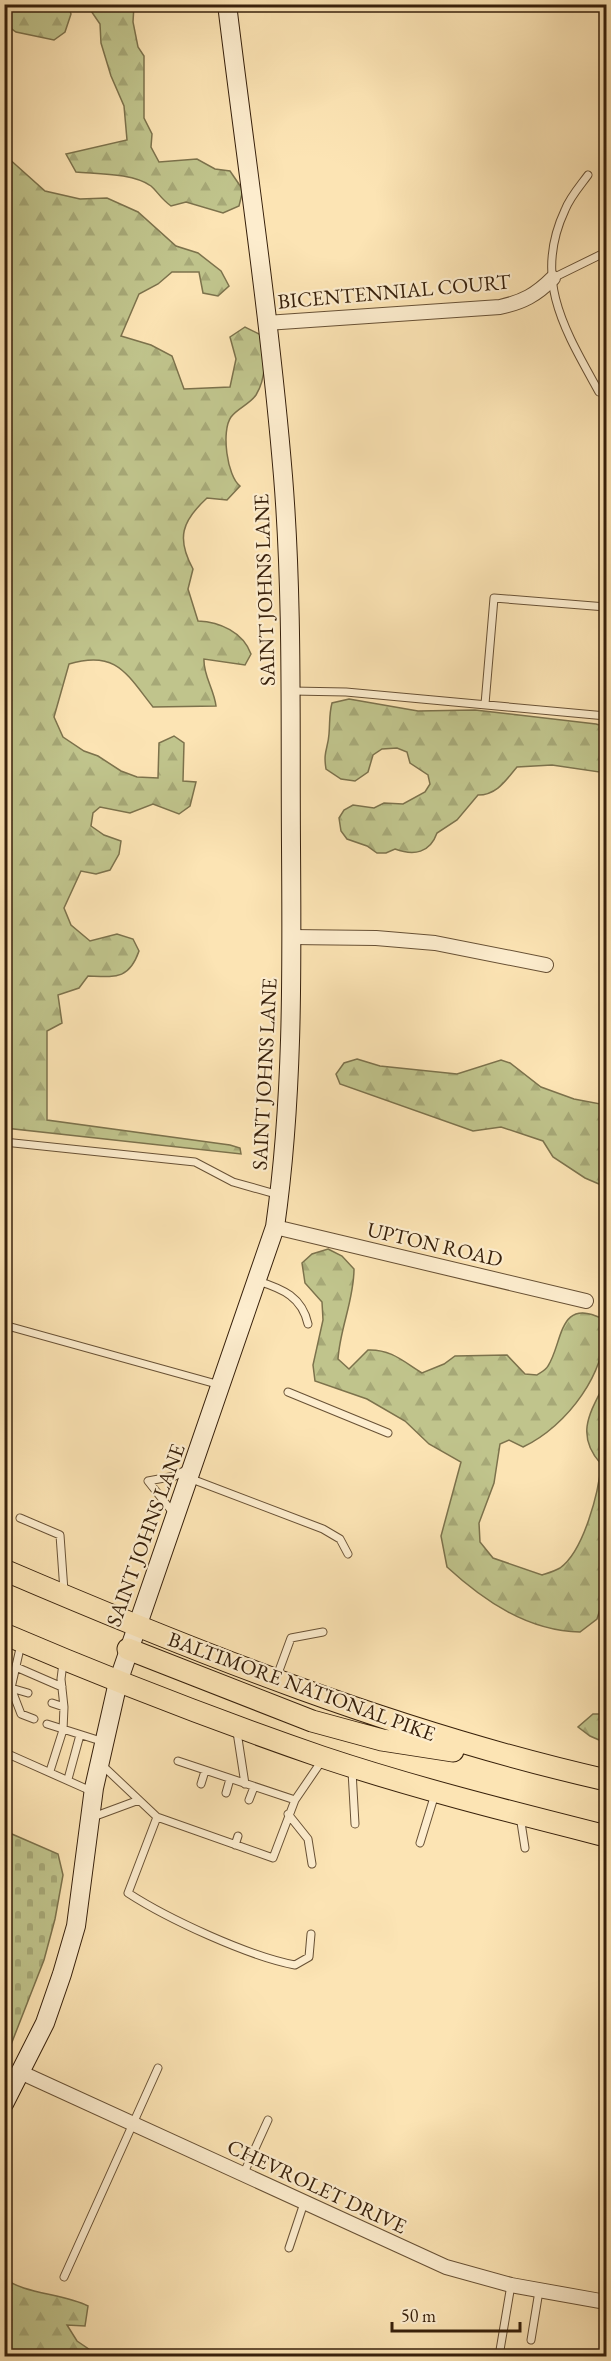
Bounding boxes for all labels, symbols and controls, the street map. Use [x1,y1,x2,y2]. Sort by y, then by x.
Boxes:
street label: BICENTENNIAL COURT [276,267,512,315]
street label: SAINT JOHNS LANE [247,493,281,687]
street label: SAINT JOHNS LANE [245,977,283,1171]
street label: UPTON ROAD [365,1215,506,1273]
street label: SAINT JOHNS LANE [99,1440,191,1630]
street label: BALTIMORE NATIONAL PIKE [165,1625,440,1747]
street label: CHEVROLET DRIVE [223,2133,411,2240]
scale bar [392,2295,520,2333]
text: 50 m [401,2304,436,2327]

